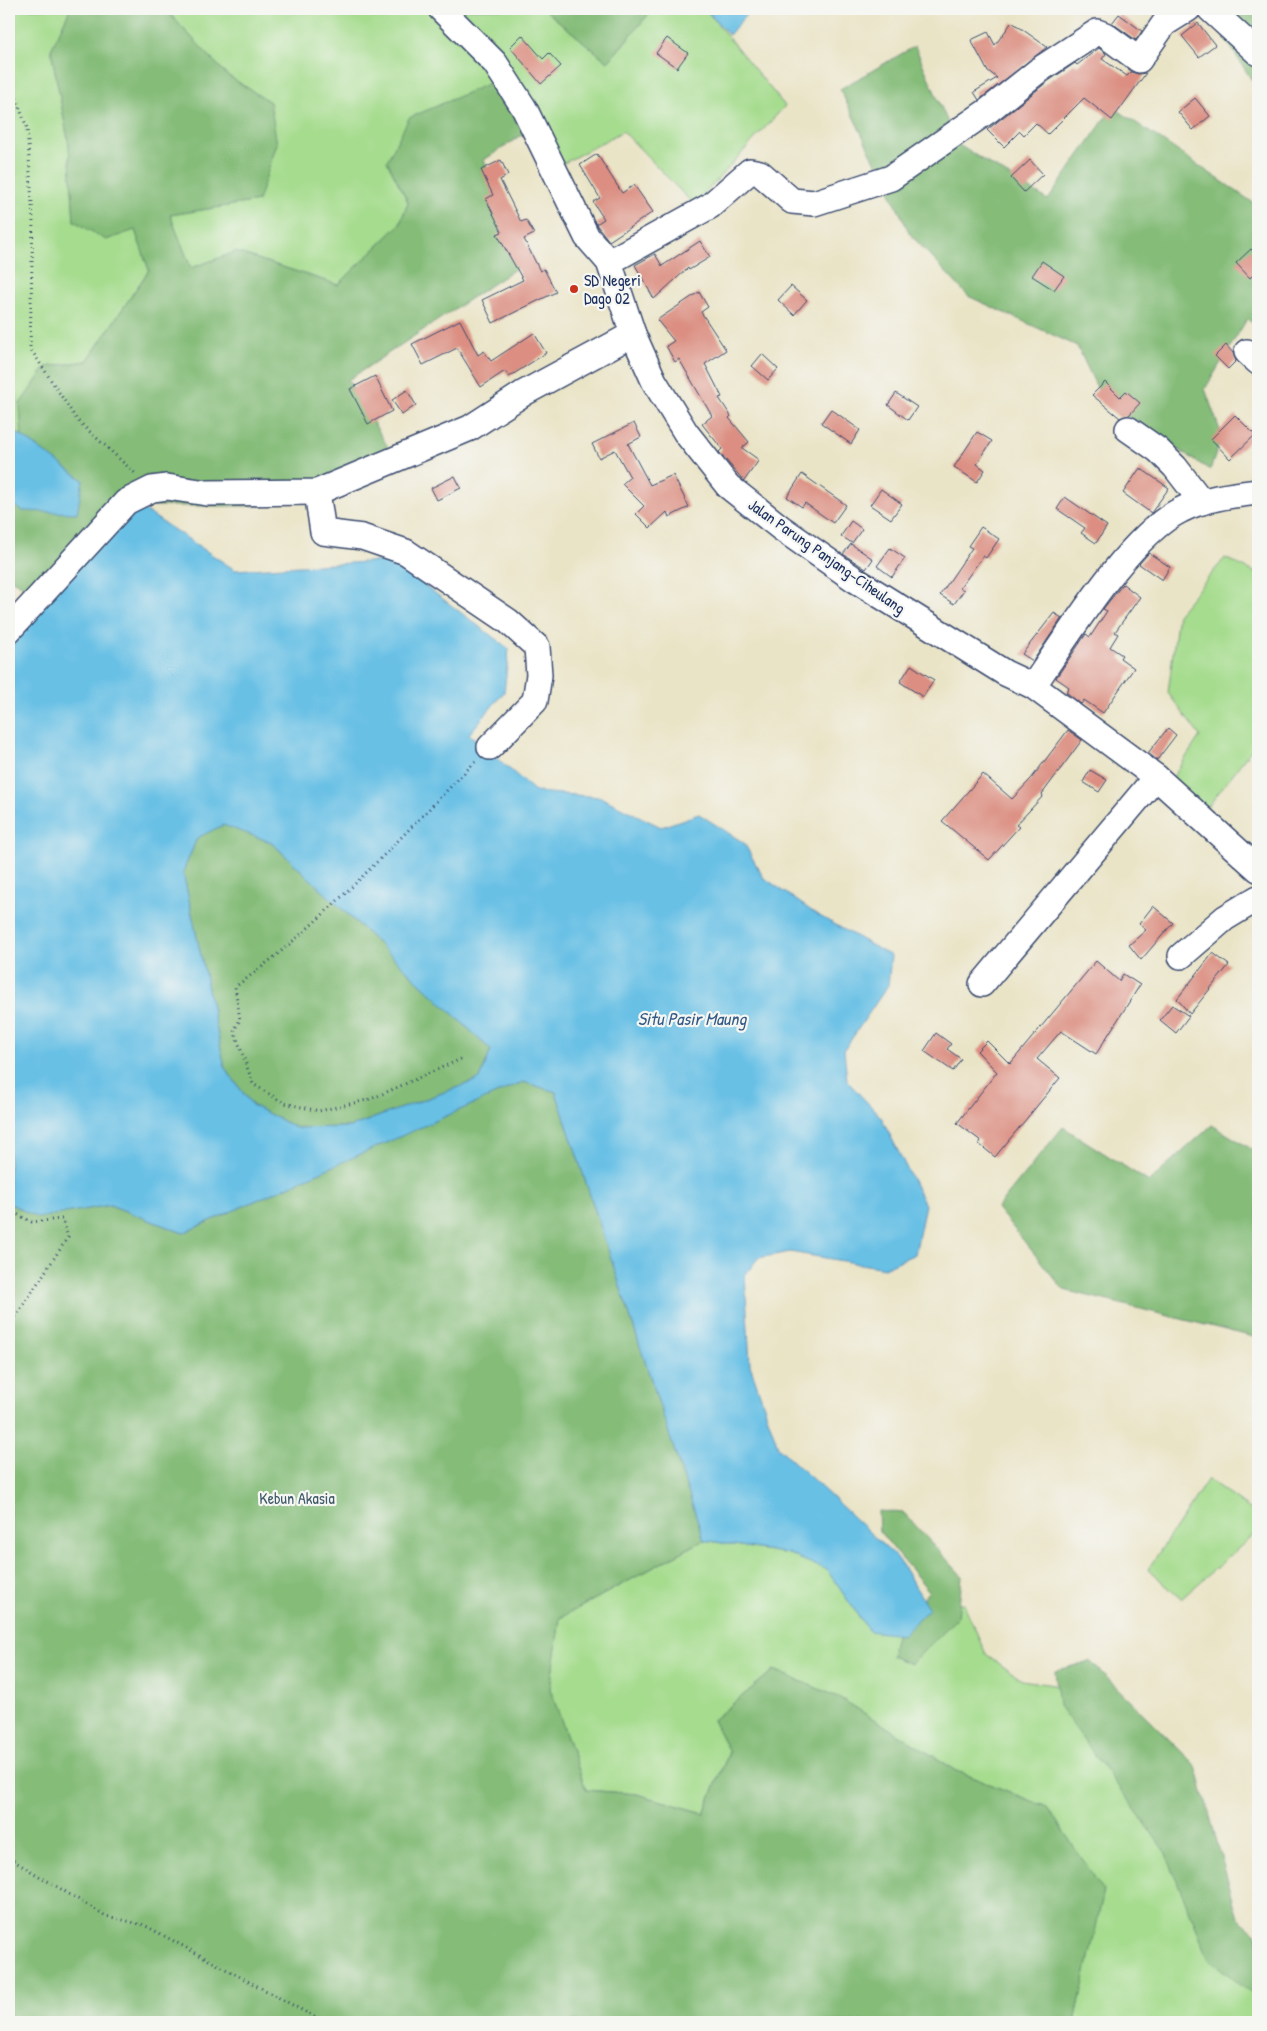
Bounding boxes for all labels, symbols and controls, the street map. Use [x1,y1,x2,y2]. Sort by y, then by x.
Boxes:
place label: SD Negeri Dago 02 [584,269,641,309]
marker: SD Negeri Dago 02 [568,283,580,295]
street label: Jalan Parung Panjang–Ciheulang [744,493,910,619]
water label: Situ Pasir Maung [638,1006,747,1031]
park label: Kebun Akasia [259,1487,335,1509]

